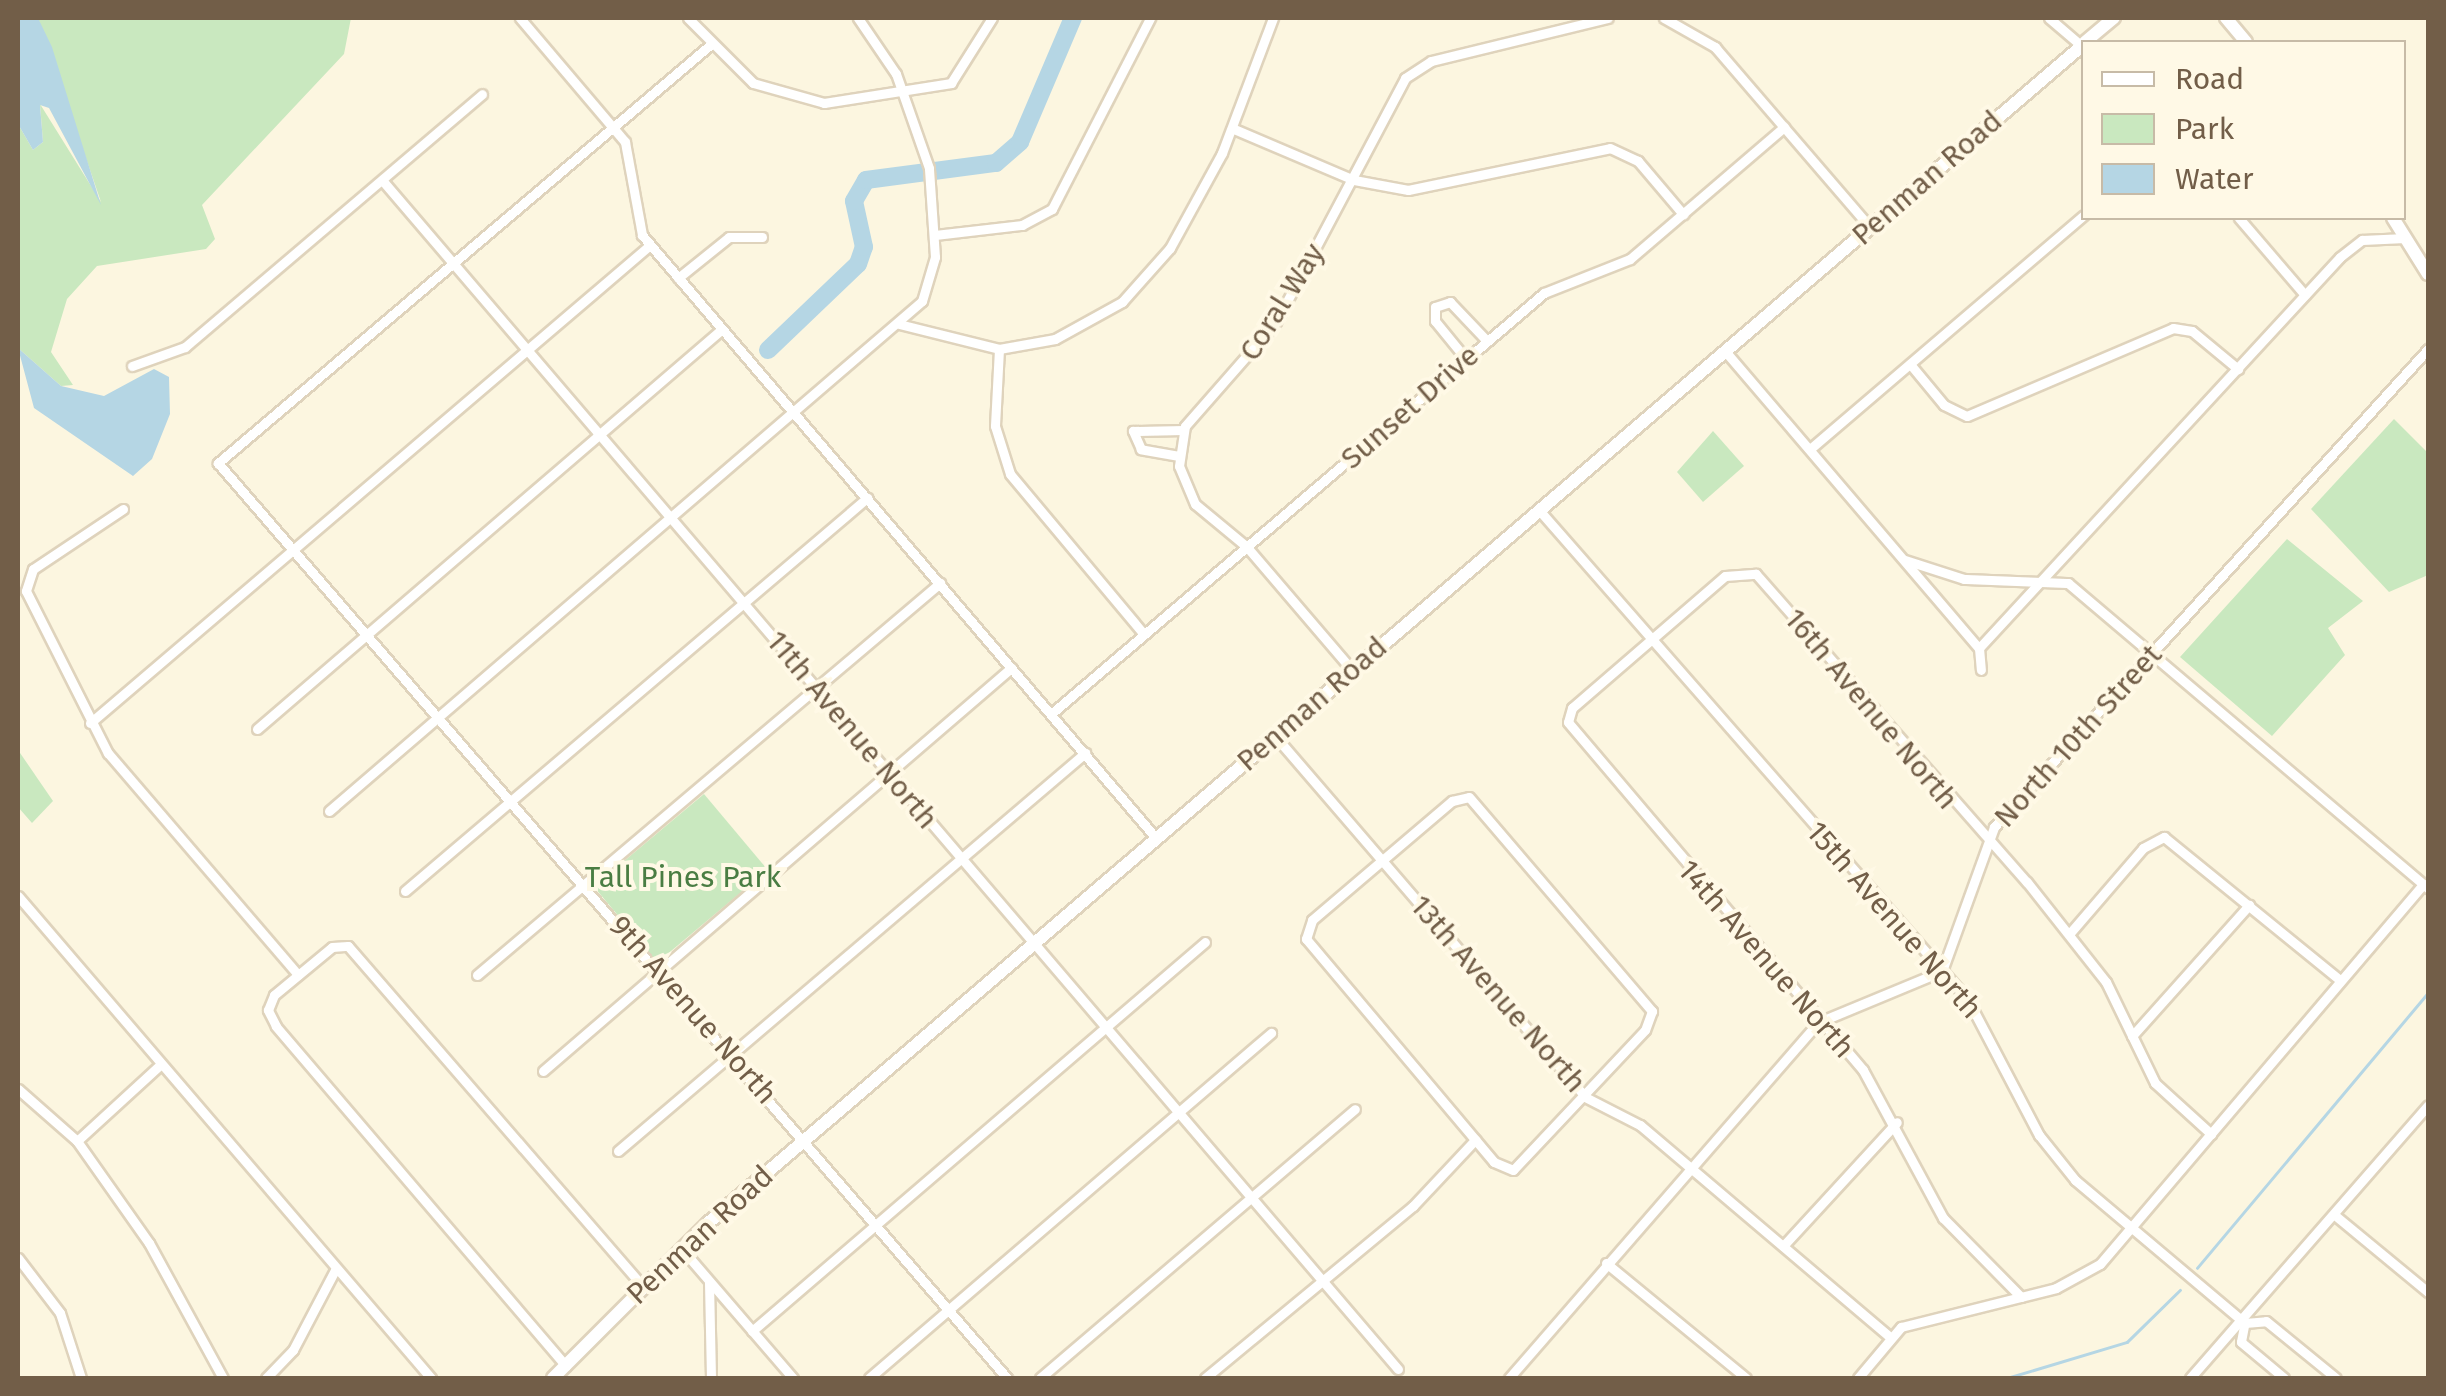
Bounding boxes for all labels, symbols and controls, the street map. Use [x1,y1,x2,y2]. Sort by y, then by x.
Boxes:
legend [2081,40,2406,220]
text: Road [2175,61,2244,97]
street label: Penman Road [1845,103,2009,253]
text: Park [2175,111,2234,147]
text: Water [2175,161,2254,197]
street label: Coral Way [1232,237,1332,367]
street label: Sunset Drive [1334,337,1486,477]
street label: 16th Avenue North [1777,601,1965,817]
street label: 11th Avenue North [759,624,945,836]
street label: Penman Road [1230,629,1394,779]
street label: North 10th Street [1987,637,2169,835]
street label: 15th Avenue North [1799,814,1989,1026]
street label: 14th Avenue North [1670,853,1862,1065]
park label: Tall Pines Park [585,859,781,895]
street label: 13th Avenue North [1402,888,1594,1100]
street label: 9th Avenue North [601,909,785,1111]
street label: Penman Road [619,1158,781,1312]

